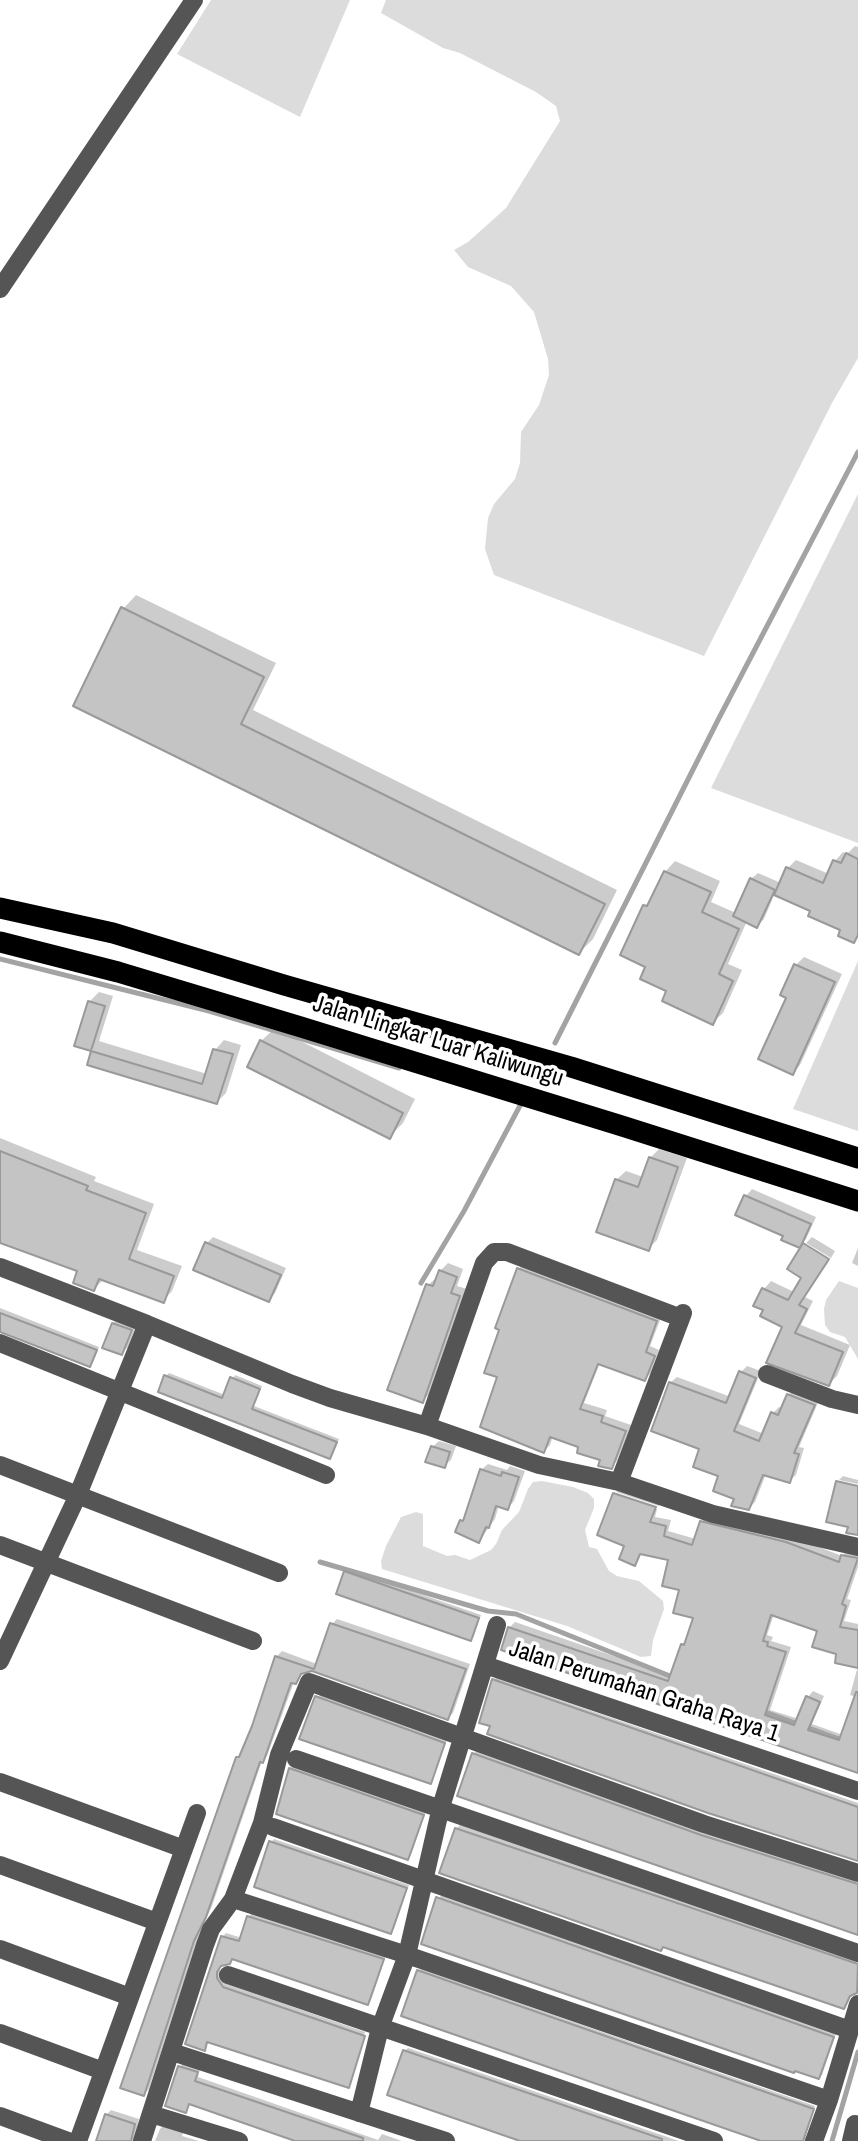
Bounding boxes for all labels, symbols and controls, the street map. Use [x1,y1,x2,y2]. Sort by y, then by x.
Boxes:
street label: Jalan Lingkar Luar Kaliwungu [309,990,567,1094]
street label: Jalan Perumahan Graha Raya 1 [505,1635,783,1749]

